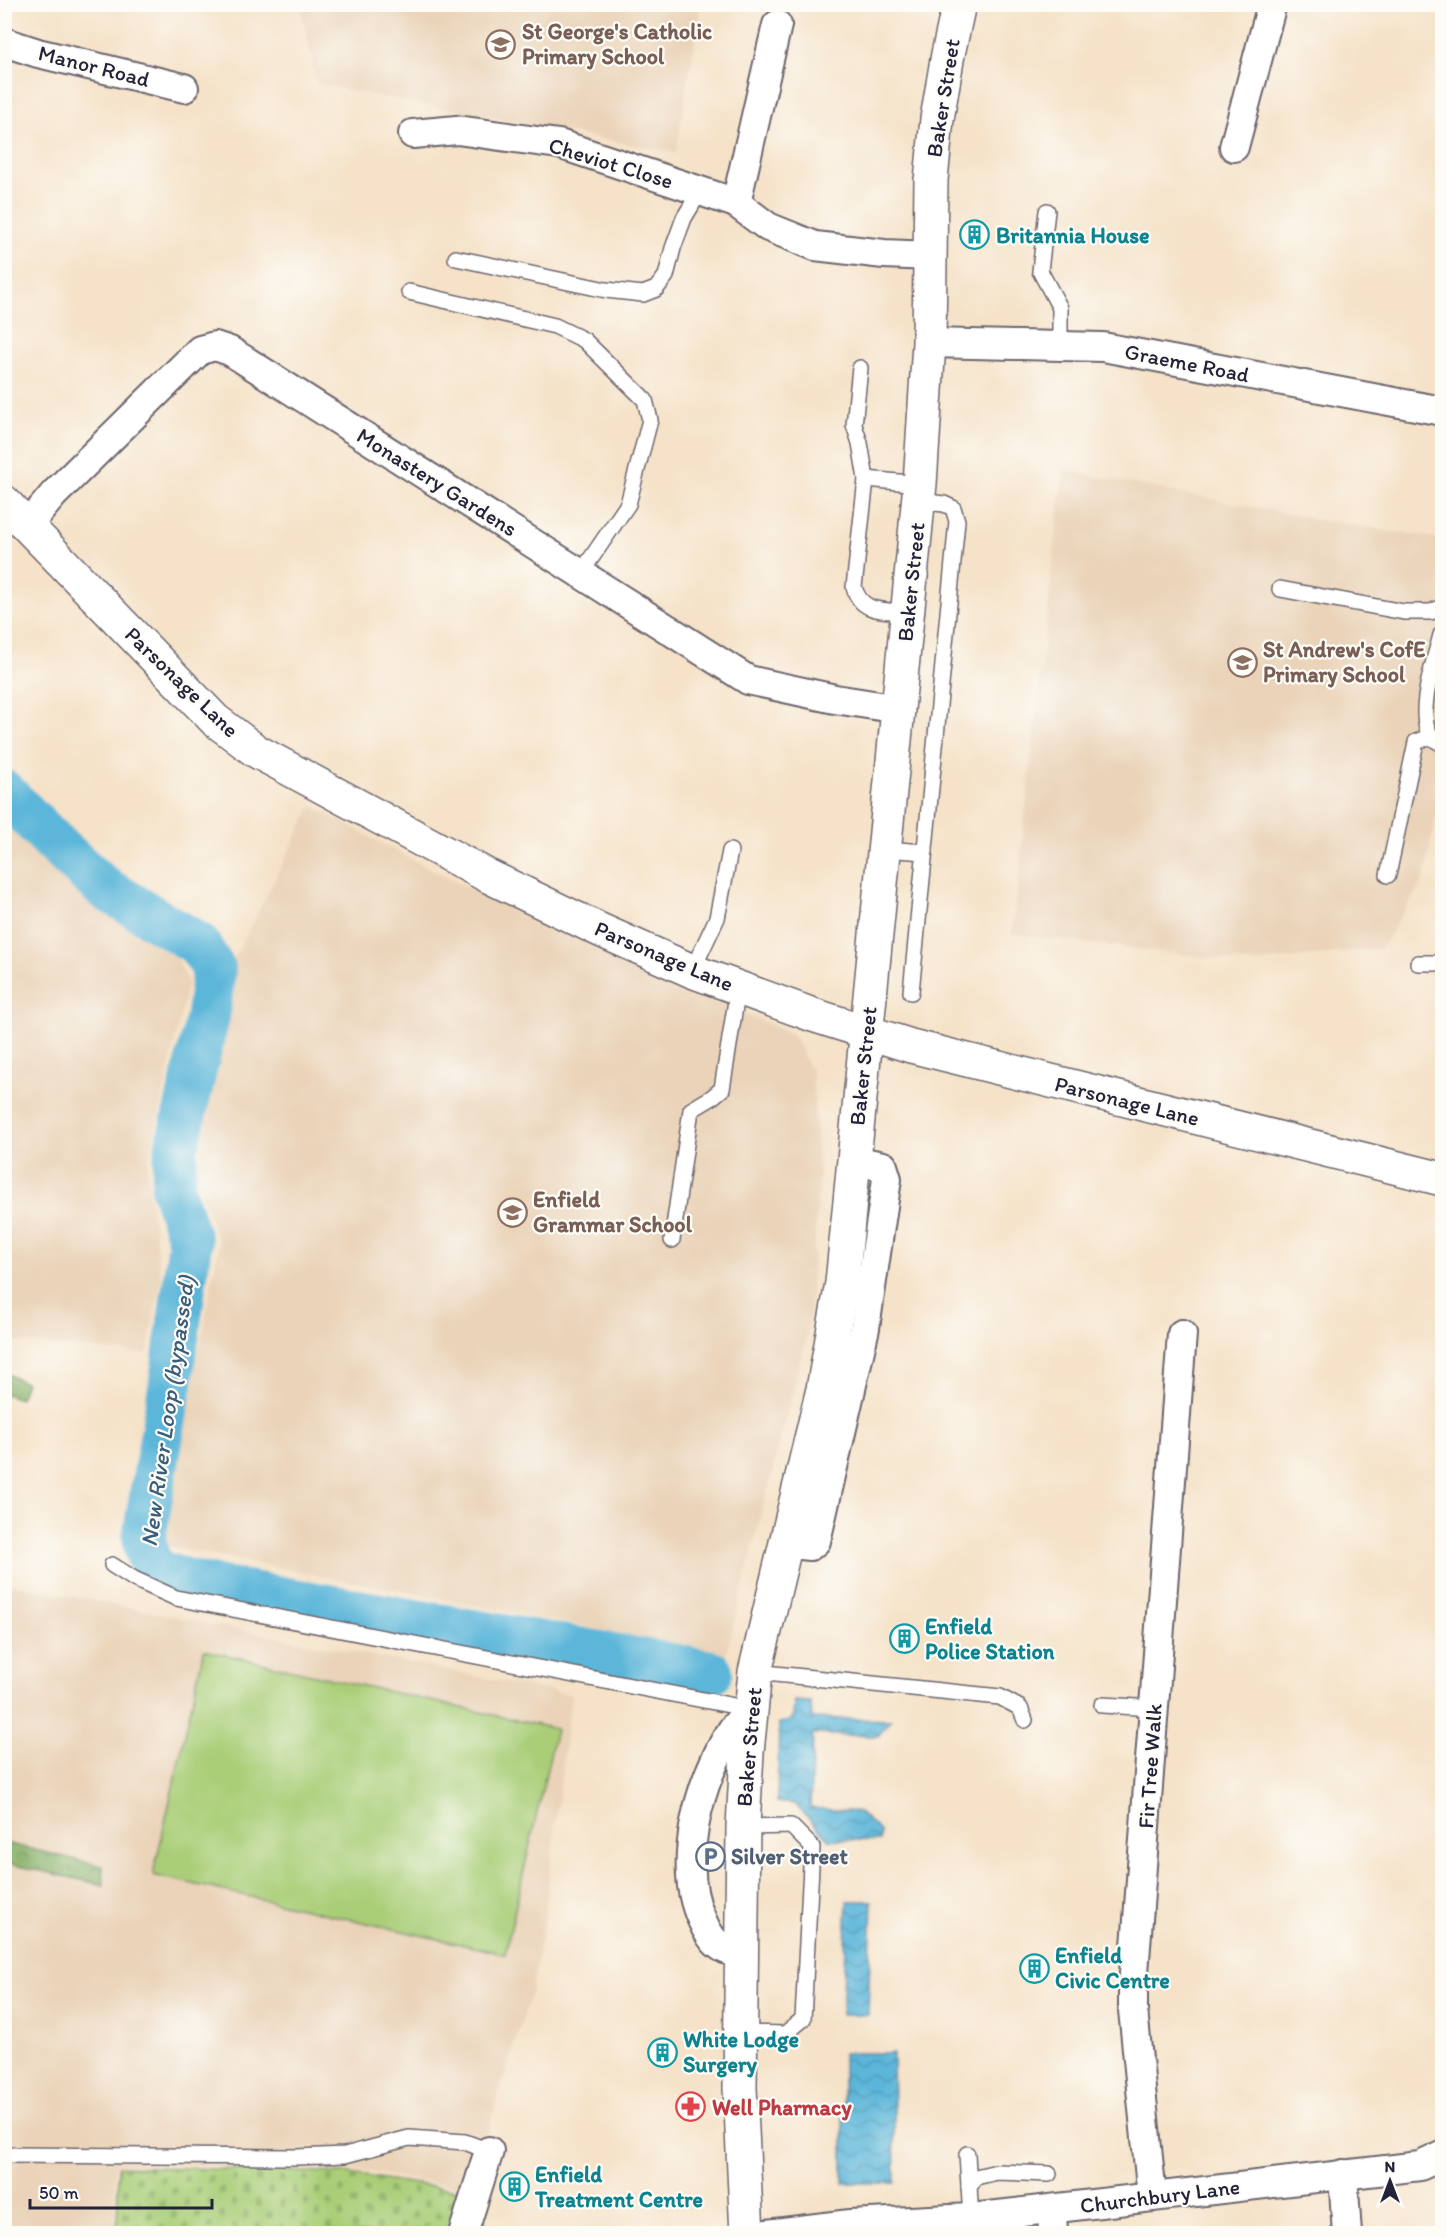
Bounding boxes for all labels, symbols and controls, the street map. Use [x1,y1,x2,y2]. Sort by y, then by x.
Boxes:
place label: St George's Catholic Primary School [522,18,712,70]
school or university icon: St George's Catholic Primary School [485,28,517,60]
street label: Baker Street [920,37,966,159]
street label: Manor Road [35,39,153,93]
street label: Cheviot Close [546,131,676,195]
building icon: Britannia House [959,219,991,251]
place label: Britannia House [996,222,1149,249]
street label: Graeme Road [1122,338,1252,388]
street label: Monastery Gardens [352,422,522,542]
street label: Baker Street [891,521,931,643]
street label: Parsonage Lane [119,621,245,743]
place label: St Andrew's CofE Primary School [1263,636,1425,688]
school or university icon: St Andrew's CofE Primary School [1226,646,1258,678]
street label: Parsonage Lane [591,915,737,997]
street label: Baker Street [843,1005,883,1127]
street label: Parsonage Lane [1052,1070,1202,1132]
place label: Enfield Grammar School [533,1186,693,1238]
school or university icon: Enfield Grammar School [496,1196,528,1228]
water label: New River Loop (bypassed) [134,1272,201,1548]
place label: Enfield Police Station [925,1613,1055,1665]
building icon: Enfield Police Station [888,1623,920,1655]
street label: Baker Street [730,1686,768,1808]
street label: Fir Tree Walk [1132,1702,1168,1829]
parking icon: Silver Street [694,1840,726,1872]
place label: Silver Street [731,1843,849,1870]
place label: Enfield Civic Centre [1055,1942,1170,1994]
building icon: Enfield Civic Centre [1018,1952,1050,1984]
place label: White Lodge Surgery [683,2026,799,2078]
building icon: White Lodge Surgery [646,2036,678,2068]
pharmacy icon: Well Pharmacy [675,2091,707,2123]
place label: Well Pharmacy [712,2094,852,2121]
north arrow [1360,2151,1420,2211]
text: N [1385,2157,1395,2176]
place label: Enfield Treatment Centre [534,2161,703,2213]
building icon: Enfield Treatment Centre [498,2171,530,2203]
scale bar [30,2172,212,2210]
street label: Churchbury Lane [1079,2173,1241,2219]
text: 50 m [39,2182,79,2204]

